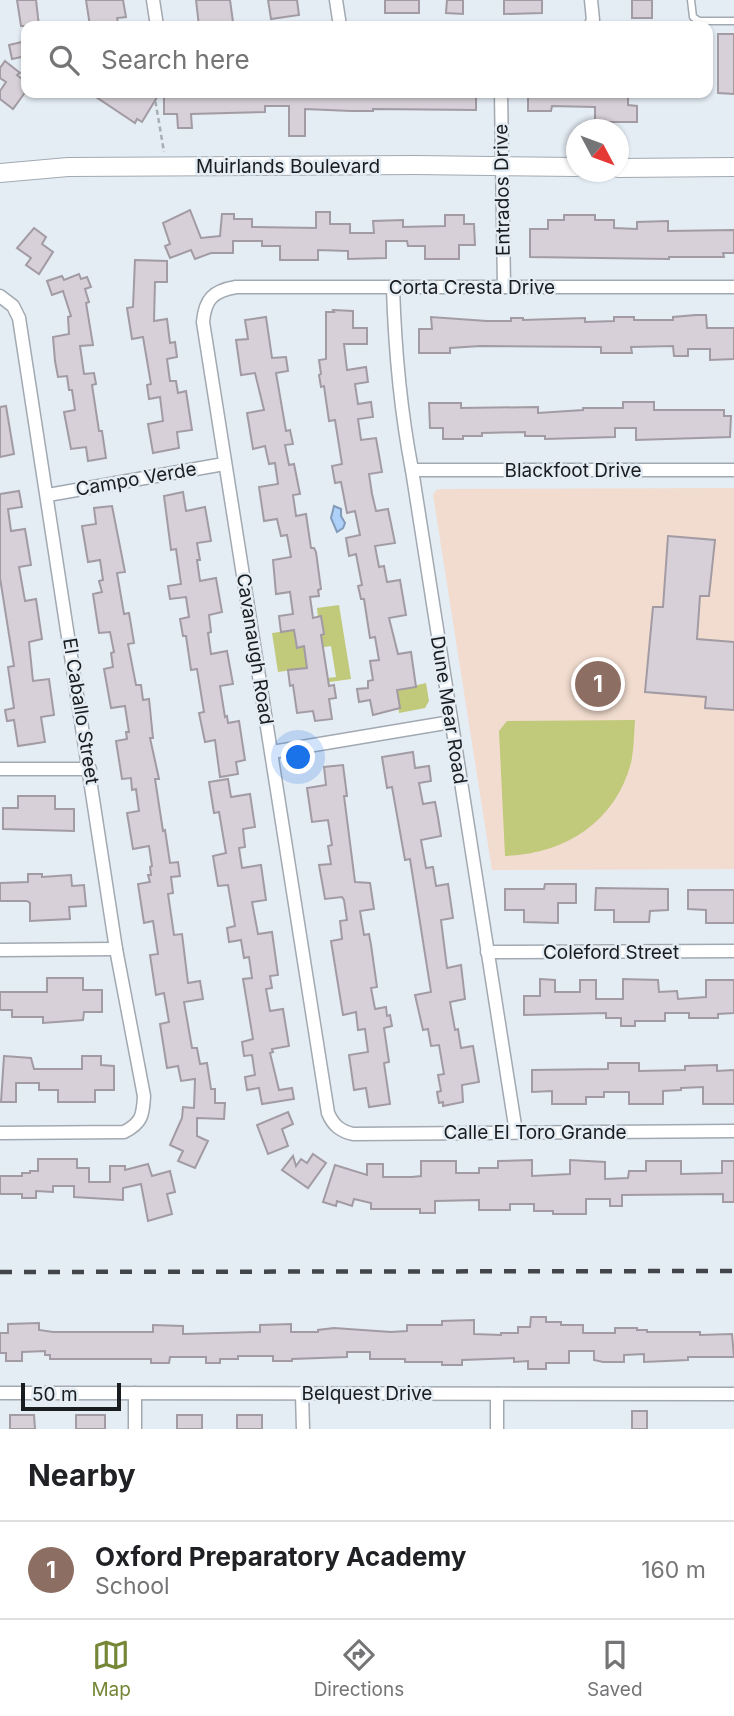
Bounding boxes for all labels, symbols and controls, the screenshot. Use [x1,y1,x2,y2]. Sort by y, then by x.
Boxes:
search box [21,21,713,98]
icon: search [45,41,83,79]
text: Search here [101,44,250,75]
north arrow [566,119,629,182]
street label: Entrados Drive [489,124,515,256]
street label: Muirlands Boulevard [196,155,380,178]
street label: Corta Cresta Drive [389,276,555,299]
street label: Campo Verde [74,457,198,501]
street label: Blackfoot Drive [505,459,641,482]
street label: Cavanaugh Road [232,572,278,726]
street label: Dune Mear Road [426,634,472,786]
street label: El Caballo Street [58,636,104,786]
pin: 1 [575,658,621,710]
your location [281,740,315,774]
street label: Coleford Street [543,941,679,964]
street label: Calle El Toro Grande [443,1121,627,1144]
scale bar [21,1380,121,1412]
street label: Belquest Drive [302,1382,432,1405]
text: 50 m [32,1383,78,1406]
text: Nearby [28,1457,136,1493]
text: Oxford Preparatory Academy [95,1541,466,1572]
text: 1 [46,1556,56,1584]
text: 160 m [641,1556,706,1584]
text: School [95,1572,170,1600]
tab: Map [91,1636,131,1701]
tab: Directions [314,1636,404,1701]
tab: Saved [587,1636,643,1701]

